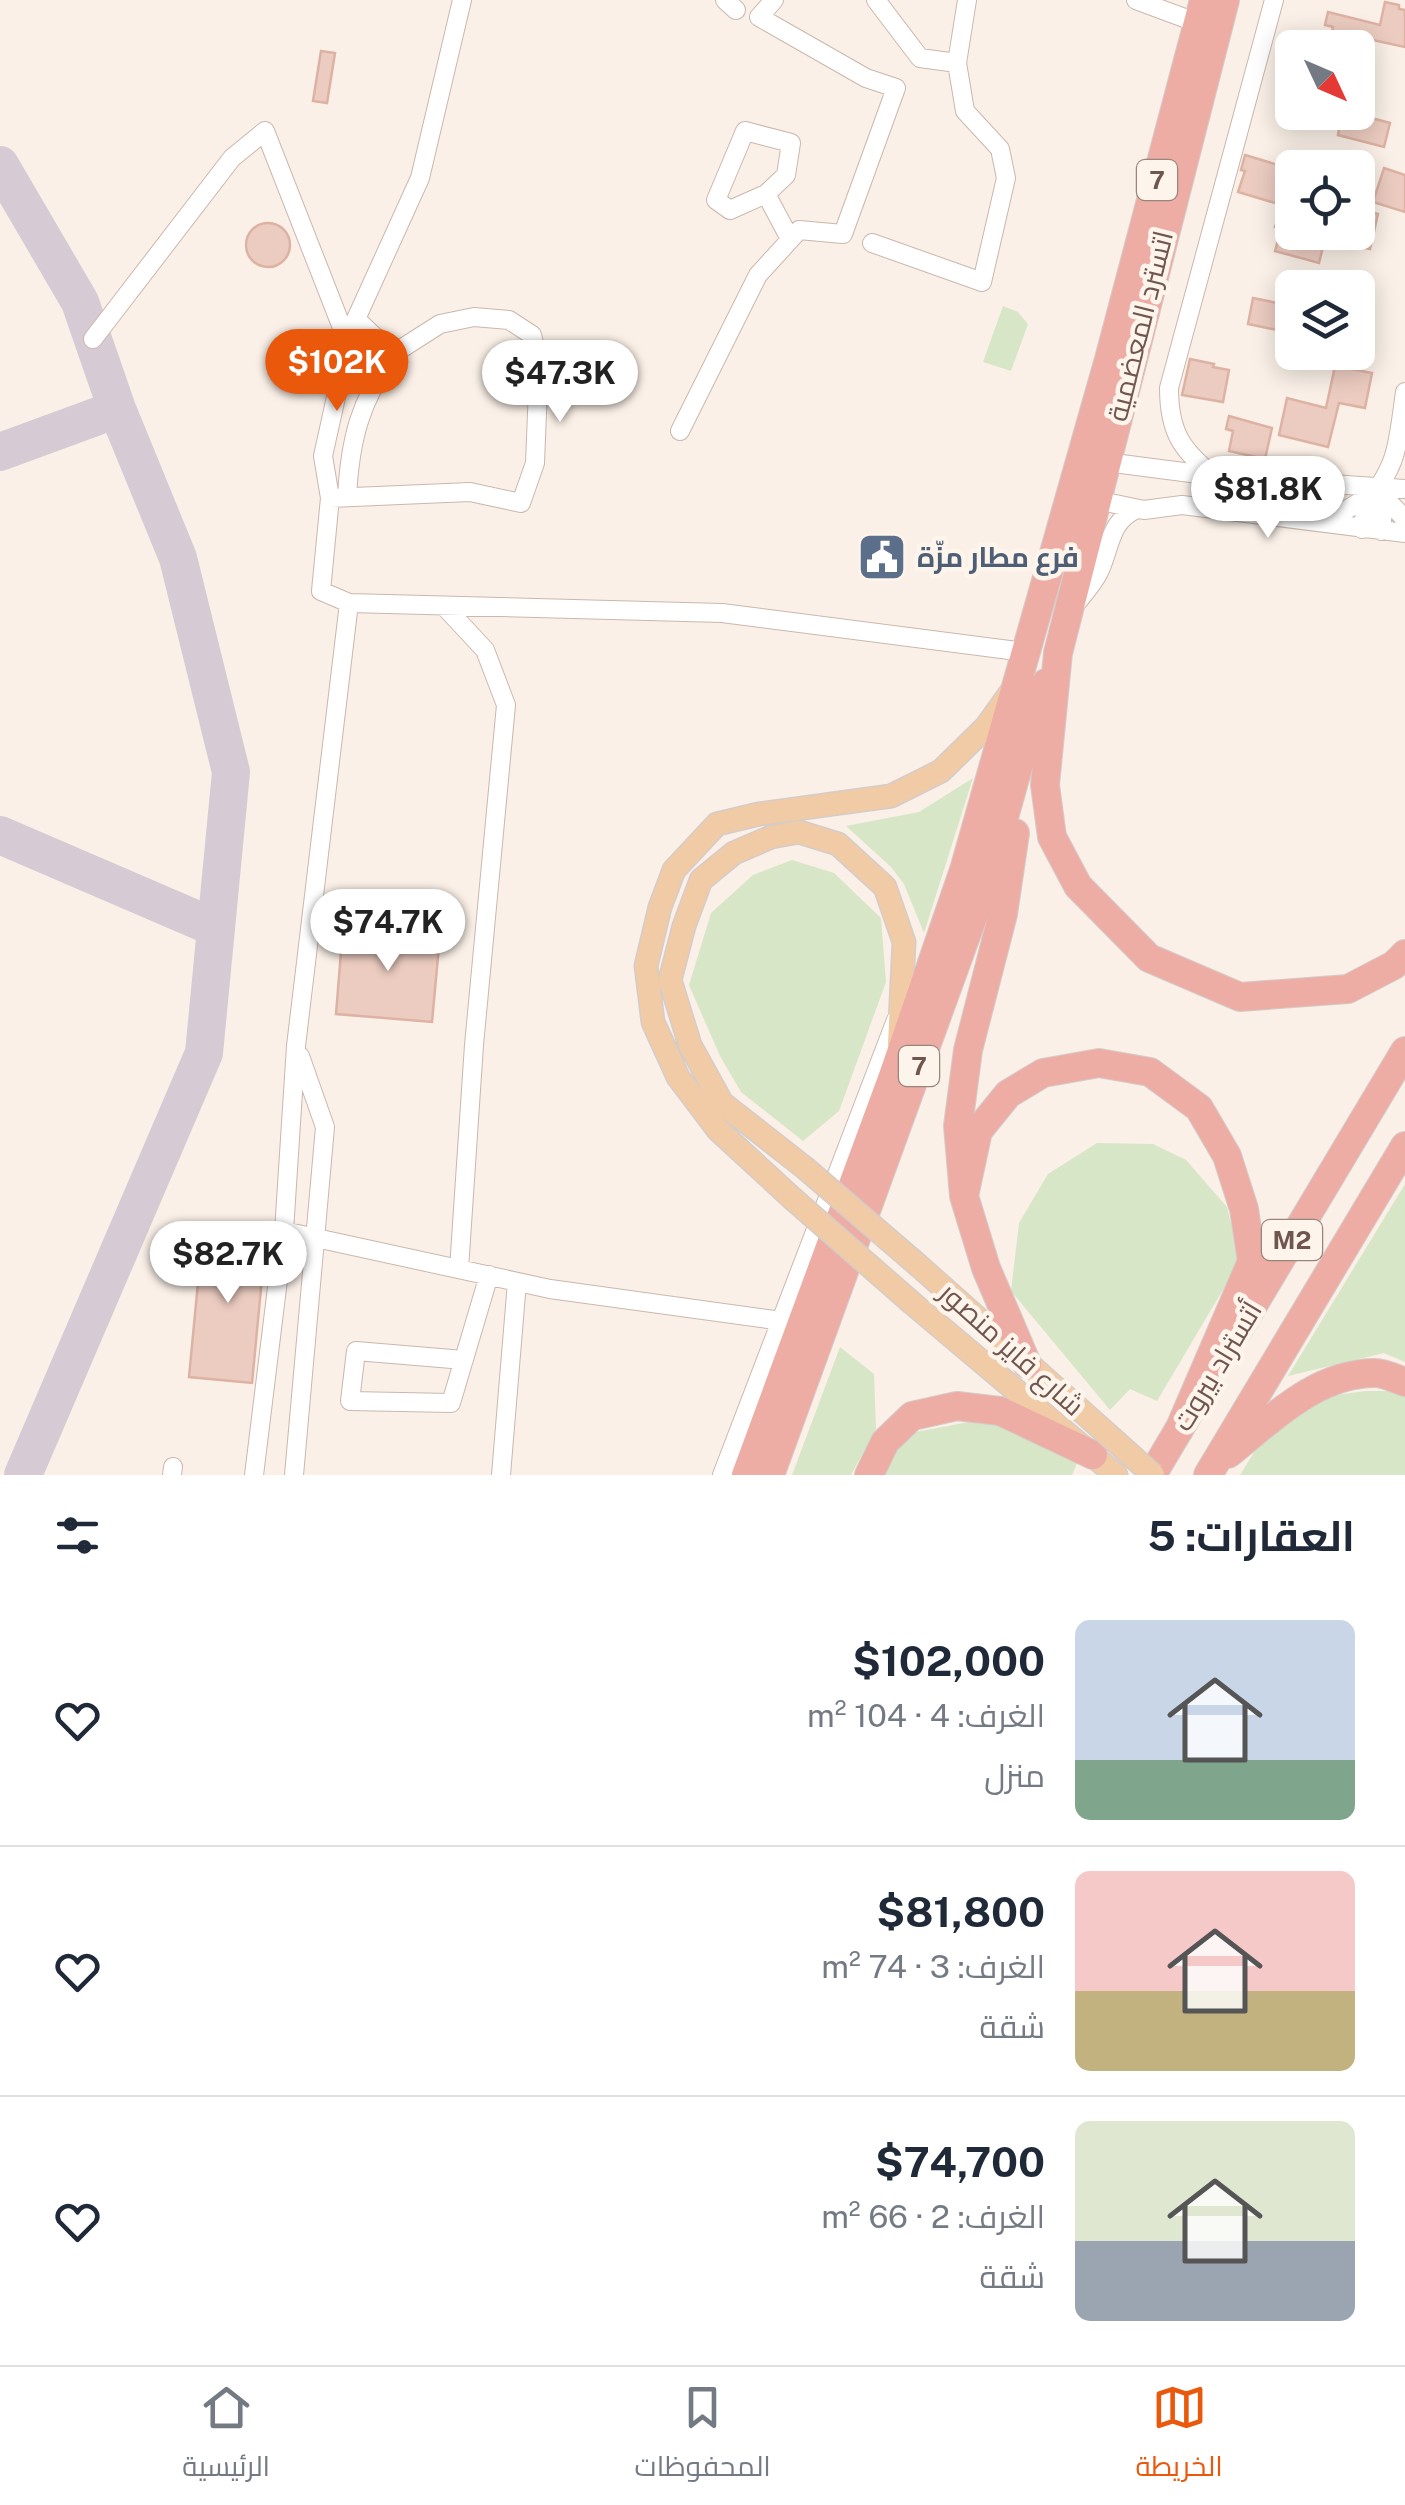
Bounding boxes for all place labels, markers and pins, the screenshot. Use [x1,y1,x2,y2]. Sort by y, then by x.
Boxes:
pin: $102K [267,329,407,414]
pin: $47.3K [479,340,641,425]
pin: $81.8K [1187,456,1349,541]
public building icon: فرع مطار مزّة [856,531,908,583]
place label: فرع مطار مزّة [917,540,1079,576]
pin: $74.7K [307,889,469,974]
pin: $82.7K [147,1221,309,1306]

